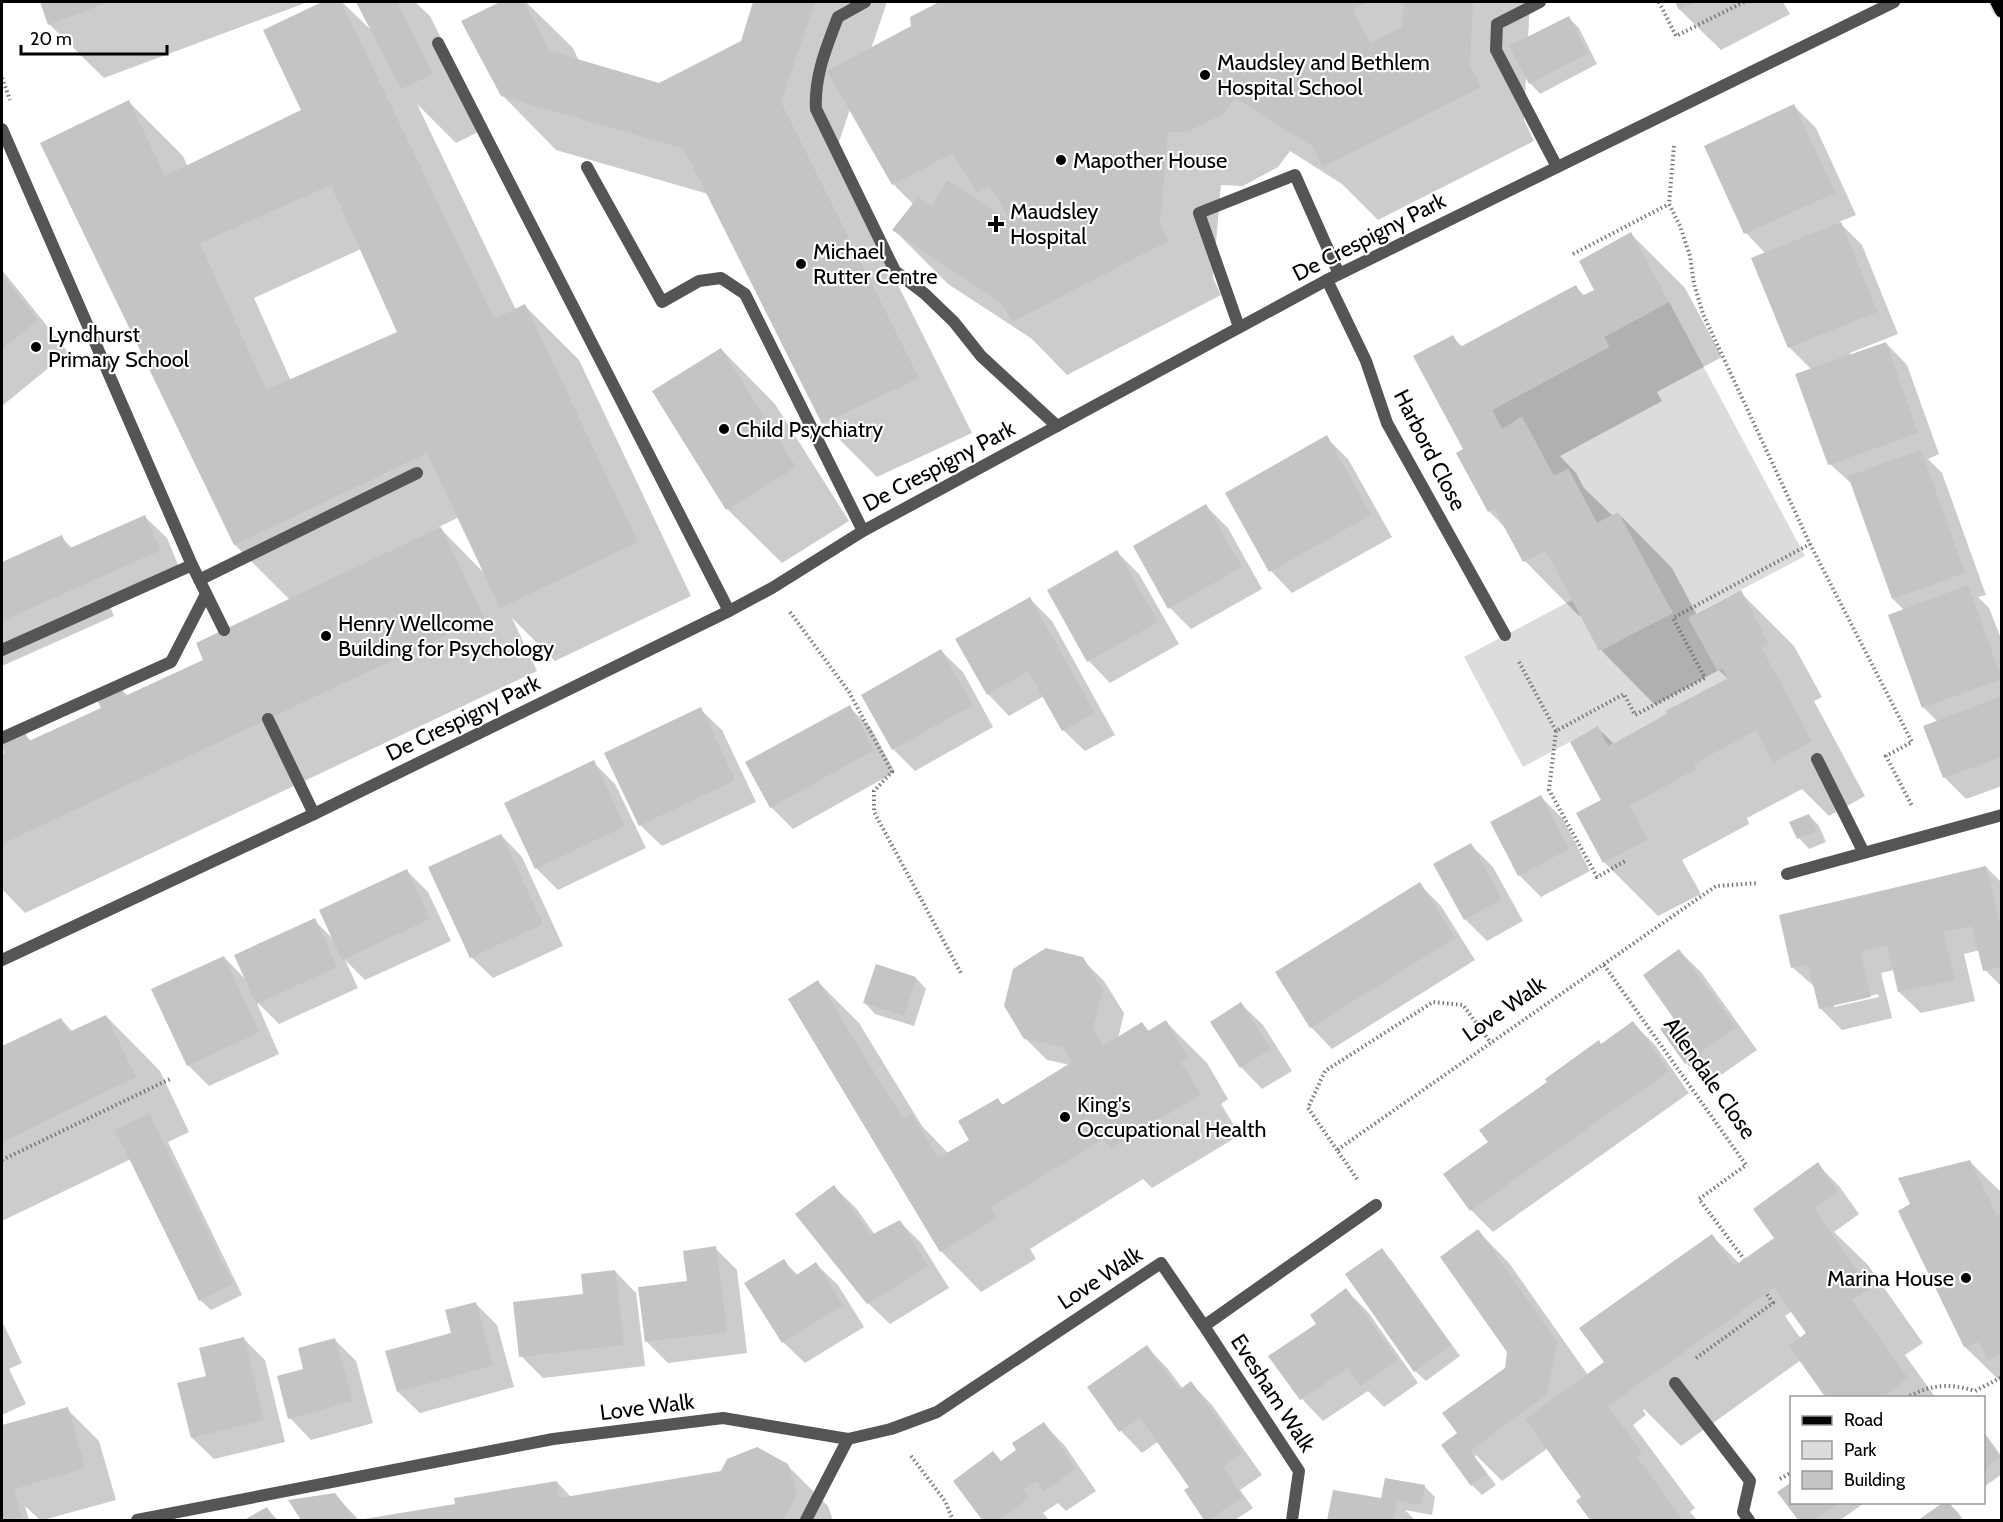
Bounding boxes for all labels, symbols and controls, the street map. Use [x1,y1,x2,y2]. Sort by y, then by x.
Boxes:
scale bar [21,18,166,56]
text: 20 m [30,28,72,50]
place label: Maudsley and Bethlem Hospital School [1217,49,1430,101]
marker: Maudsley and Bethlem Hospital School [1198,68,1212,82]
place label: Mapother House [1073,147,1227,174]
marker: Mapother House [1054,153,1068,167]
street label: De Crespigny Park [1288,187,1450,287]
place label: Maudsley Hospital [1010,198,1098,250]
marker: Maudsley Hospital [987,215,1005,233]
place label: Michael Rutter Centre [813,238,937,290]
marker: Michael Rutter Centre [794,257,808,271]
place label: Lyndhurst Primary School [48,321,190,373]
marker: Lyndhurst Primary School [29,340,43,354]
street label: Harbord Close [1388,385,1472,515]
street label: De Crespigny Park [858,415,1020,517]
place label: Child Psychiatry [736,416,883,443]
marker: Child Psychiatry [717,422,731,436]
place label: Henry Wellcome Building for Psychology [338,610,554,662]
marker: Henry Wellcome Building for Psychology [319,629,333,643]
street label: De Crespigny Park [382,669,545,767]
street label: Love Walk [1457,971,1551,1047]
street label: Allendale Close [1658,1012,1762,1144]
place label: King's Occupational Health [1077,1091,1266,1143]
marker: King's Occupational Health [1058,1110,1072,1124]
street label: Love Walk [1053,1241,1147,1315]
place label: Marina House [1827,1265,1954,1292]
marker: Marina House [1959,1271,1973,1285]
street label: Evesham Walk [1225,1329,1321,1457]
street label: Love Walk [598,1388,696,1426]
legend [1790,1396,1985,1504]
text: Road [1844,1409,1883,1431]
text: Park [1844,1439,1877,1461]
text: Building [1844,1469,1906,1491]

